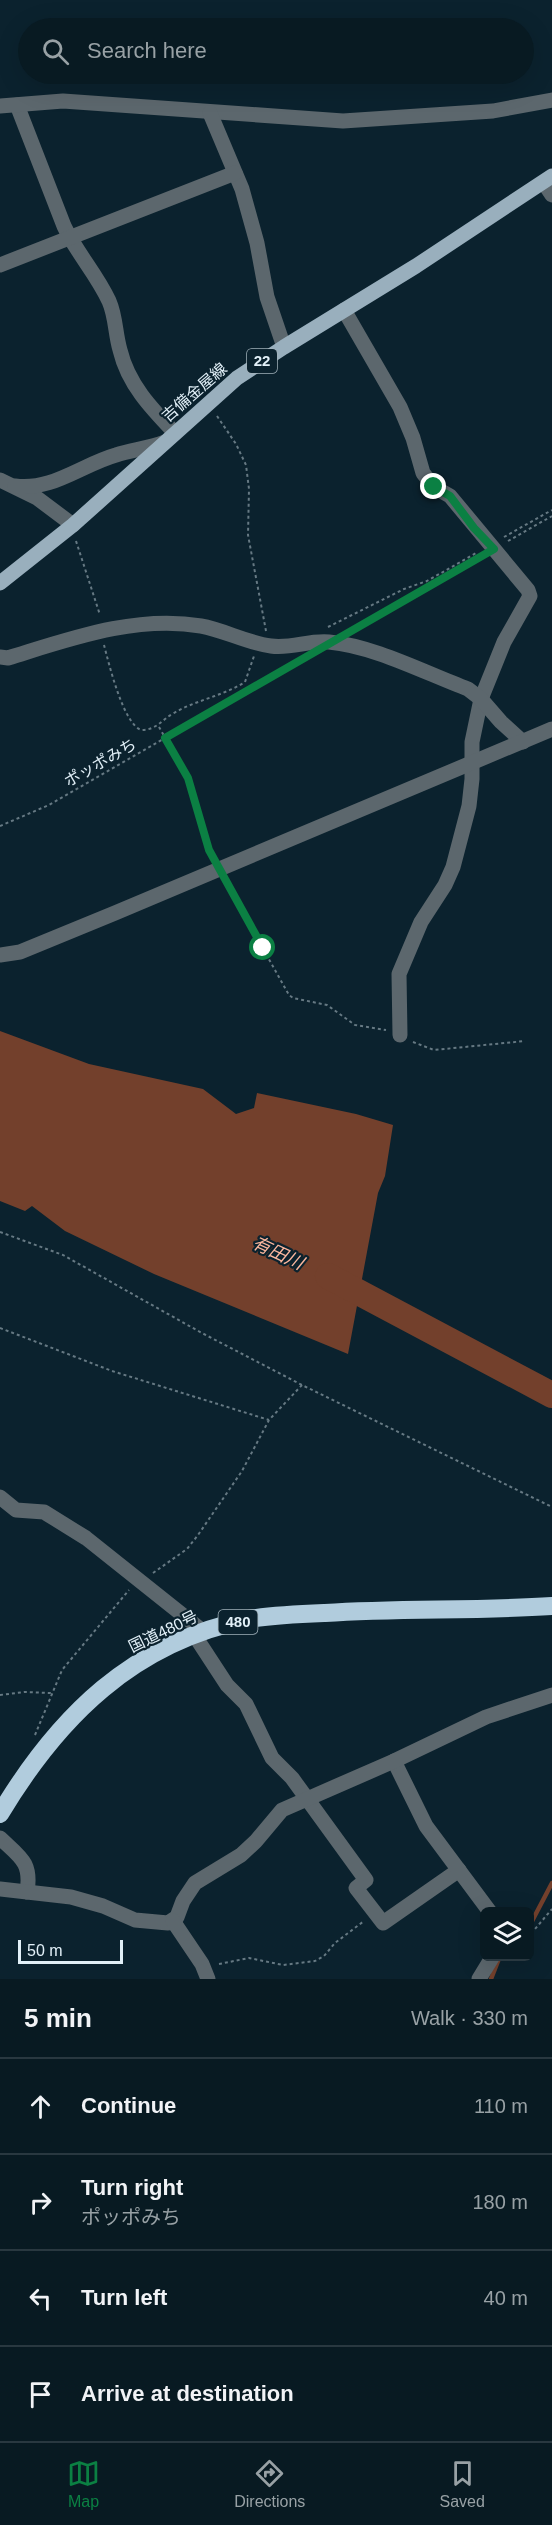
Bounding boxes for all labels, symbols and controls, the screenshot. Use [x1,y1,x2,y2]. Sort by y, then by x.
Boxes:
search box [18,18,534,84]
icon: search [39,35,72,68]
text: Search here [87,38,207,63]
road number: 22 [247,349,277,373]
street label: 吉備金屋線 [159,360,230,425]
route end [420,473,446,499]
street label: ポッポみち [61,735,139,790]
route start [249,934,275,960]
water label: 有田川 [249,1233,309,1274]
street label: 国道480号 [126,1607,201,1655]
road number: 480 [218,1610,258,1634]
map controls [480,1907,534,1961]
button: layers [480,1907,534,1961]
scale bar [18,1937,123,1964]
text: 50 m [27,1942,63,1959]
text: 5 min [24,2003,92,2033]
text: Walk · 330 m [411,2007,528,2029]
icon: ahead [24,2090,57,2123]
text: Continue [81,2093,176,2118]
text: 110 m [474,2095,528,2117]
text: Turn right [81,2175,183,2200]
icon: right [24,2186,57,2219]
text: 180 m [472,2191,528,2213]
text: ポッポみち [81,2206,181,2228]
icon: left [24,2282,57,2315]
text: Turn left [81,2285,167,2310]
text: 40 m [484,2287,528,2309]
icon: arrive [24,2378,57,2411]
text: Arrive at destination [81,2381,294,2406]
tab: Map [67,2457,100,2511]
tab: Directions [234,2457,305,2511]
tab: Saved [440,2457,485,2511]

